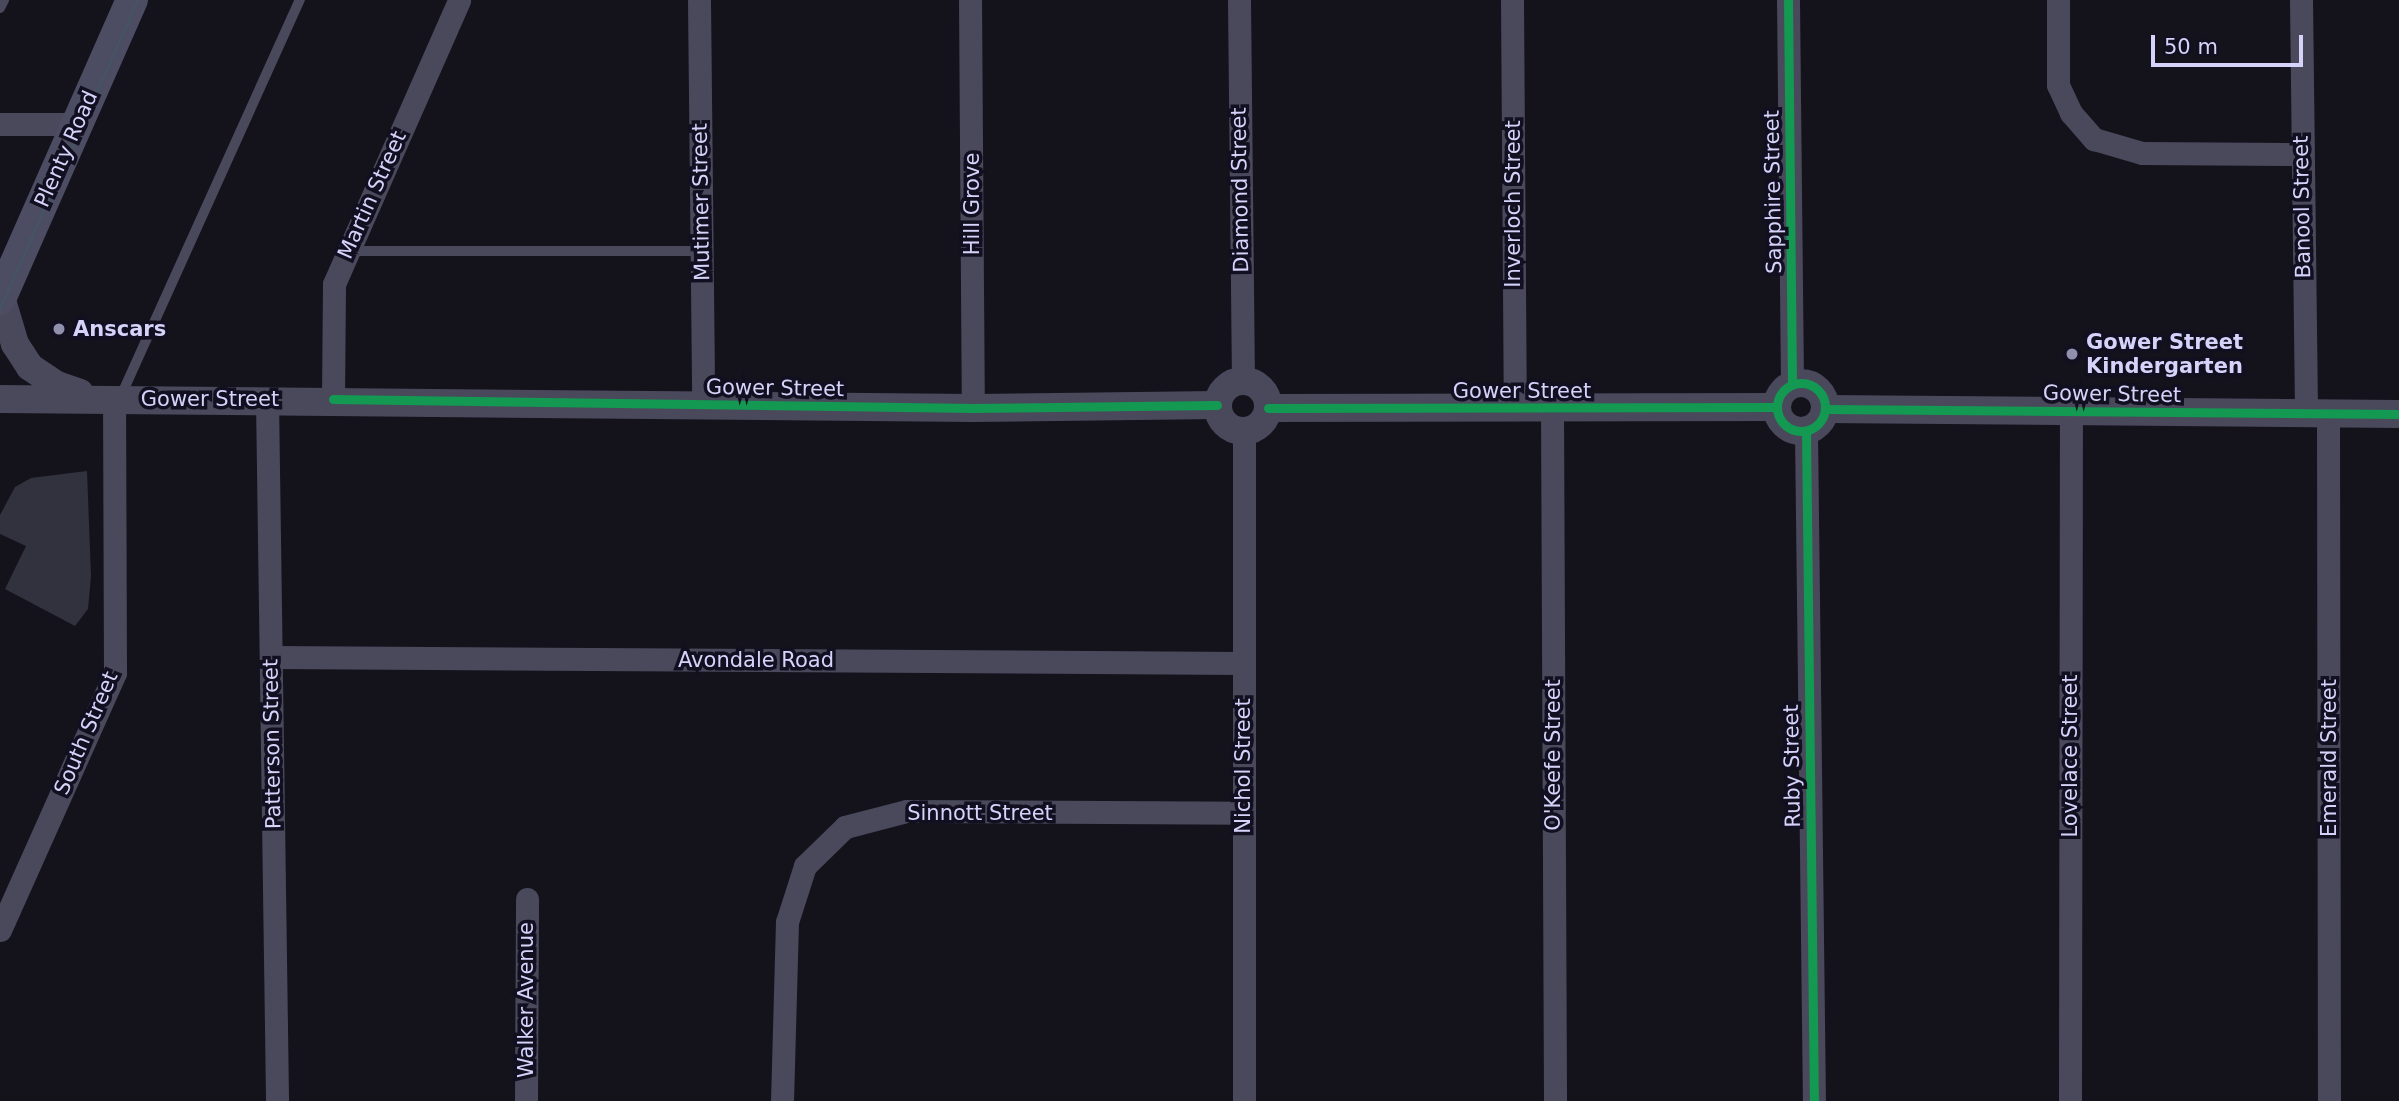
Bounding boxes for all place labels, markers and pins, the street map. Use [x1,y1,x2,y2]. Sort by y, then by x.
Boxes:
place label: Anscars [73,316,166,342]
marker: Anscars [51,321,67,337]
place label: Gower Street Kindergarten [2086,329,2243,379]
marker: Gower Street Kindergarten [2064,346,2080,362]

